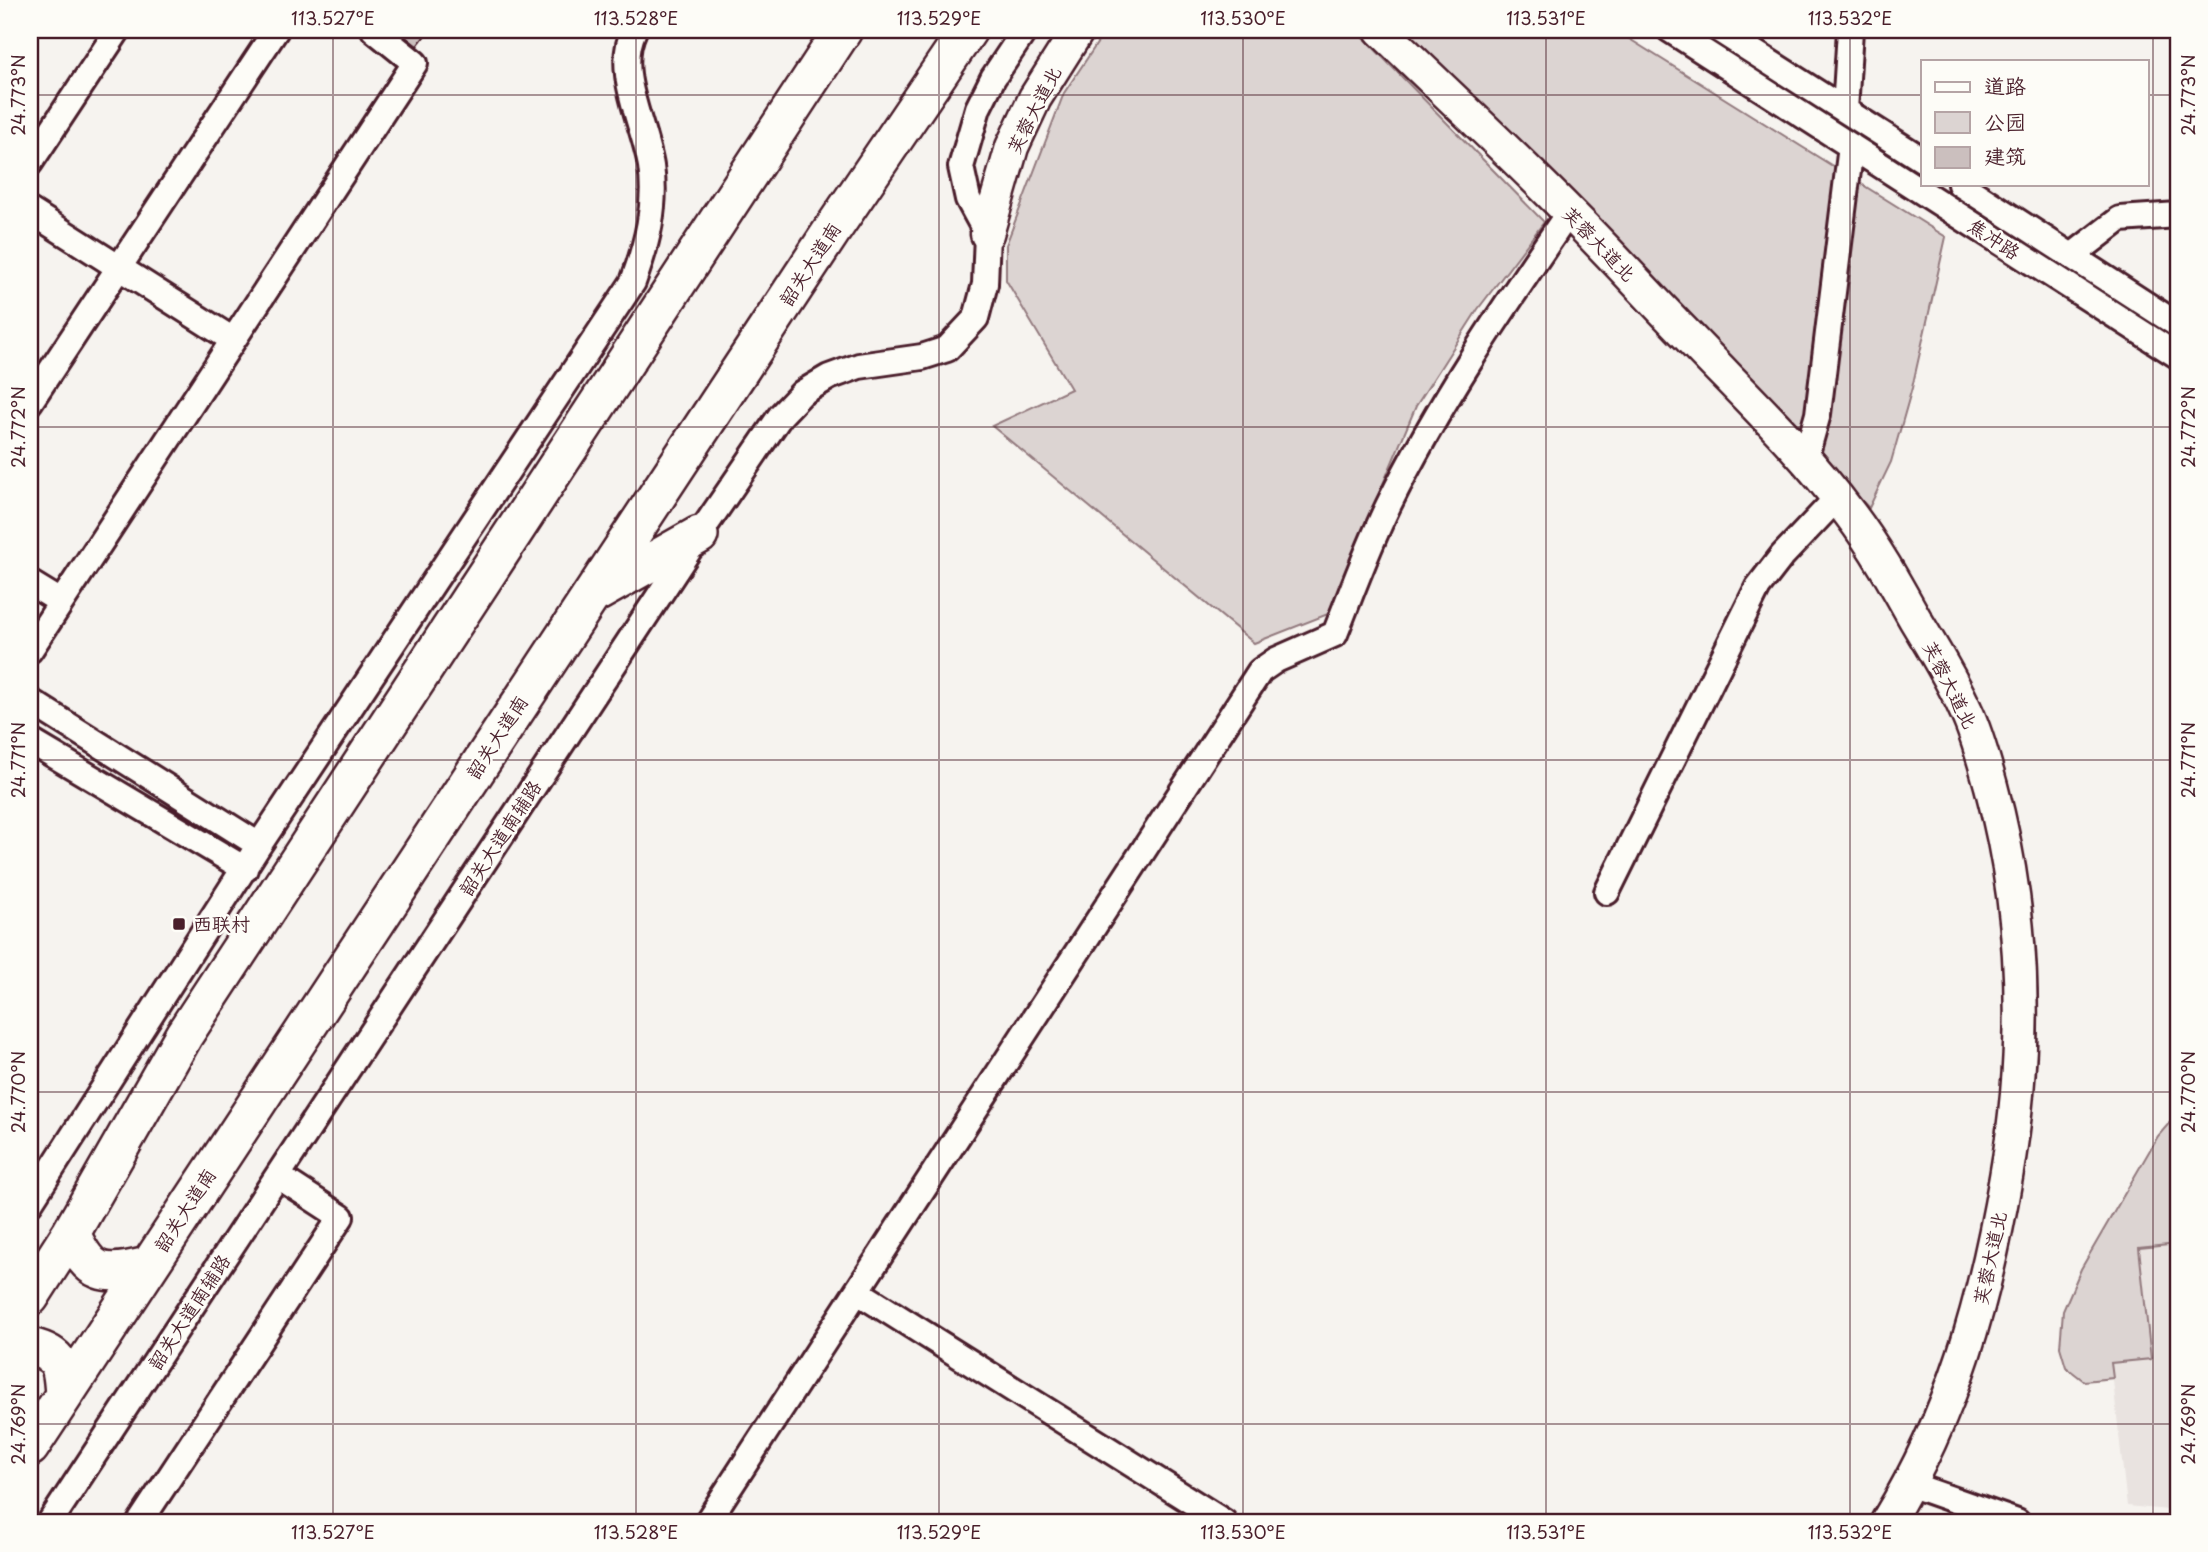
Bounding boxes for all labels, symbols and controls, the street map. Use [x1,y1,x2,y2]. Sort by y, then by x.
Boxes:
text: 113.527°E [291,4,375,31]
text: 113.528°E [594,4,678,31]
text: 113.529°E [897,4,981,31]
text: 113.530°E [1200,4,1286,31]
text: 113.531°E [1506,4,1586,31]
text: 113.532°E [1808,4,1892,31]
text: 24.773°N [4,54,31,136]
text: 24.773°N [2174,54,2201,136]
legend [1921,60,2148,186]
street label: 芙蓉大道北 [999,61,1067,158]
text: 道路 [1984,69,2026,101]
text: 公园 [1984,105,2026,137]
text: 建筑 [1984,139,2026,171]
street label: 芙蓉大道北 [1557,199,1643,287]
street label: 焦冲路 [1963,211,2026,265]
street label: 韶关大道南 [772,216,847,311]
text: 24.772°N [4,386,31,468]
text: 24.772°N [2174,386,2201,468]
street label: 芙蓉大道北 [1917,636,1985,733]
street label: 韶关大道南 [459,689,534,784]
text: 24.771°N [4,722,31,798]
text: 24.771°N [2174,722,2201,798]
street label: 韶关大道南辅路 [451,774,547,901]
place label: 西联村 [193,909,250,937]
marker: 西联村 [171,916,187,932]
text: 24.770°N [4,1051,31,1133]
text: 24.770°N [2174,1051,2201,1133]
street label: 韶关大道南 [147,1162,222,1257]
street label: 芙蓉大道北 [1965,1208,2013,1307]
street label: 韶关大道南辅路 [140,1248,236,1375]
text: 24.769°N [4,1383,31,1465]
text: 24.769°N [2174,1383,2201,1465]
text: 113.527°E [291,1518,375,1545]
text: 113.528°E [594,1518,678,1545]
text: 113.529°E [897,1518,981,1545]
text: 113.530°E [1200,1518,1286,1545]
text: 113.531°E [1506,1518,1586,1545]
text: 113.532°E [1808,1518,1892,1545]

